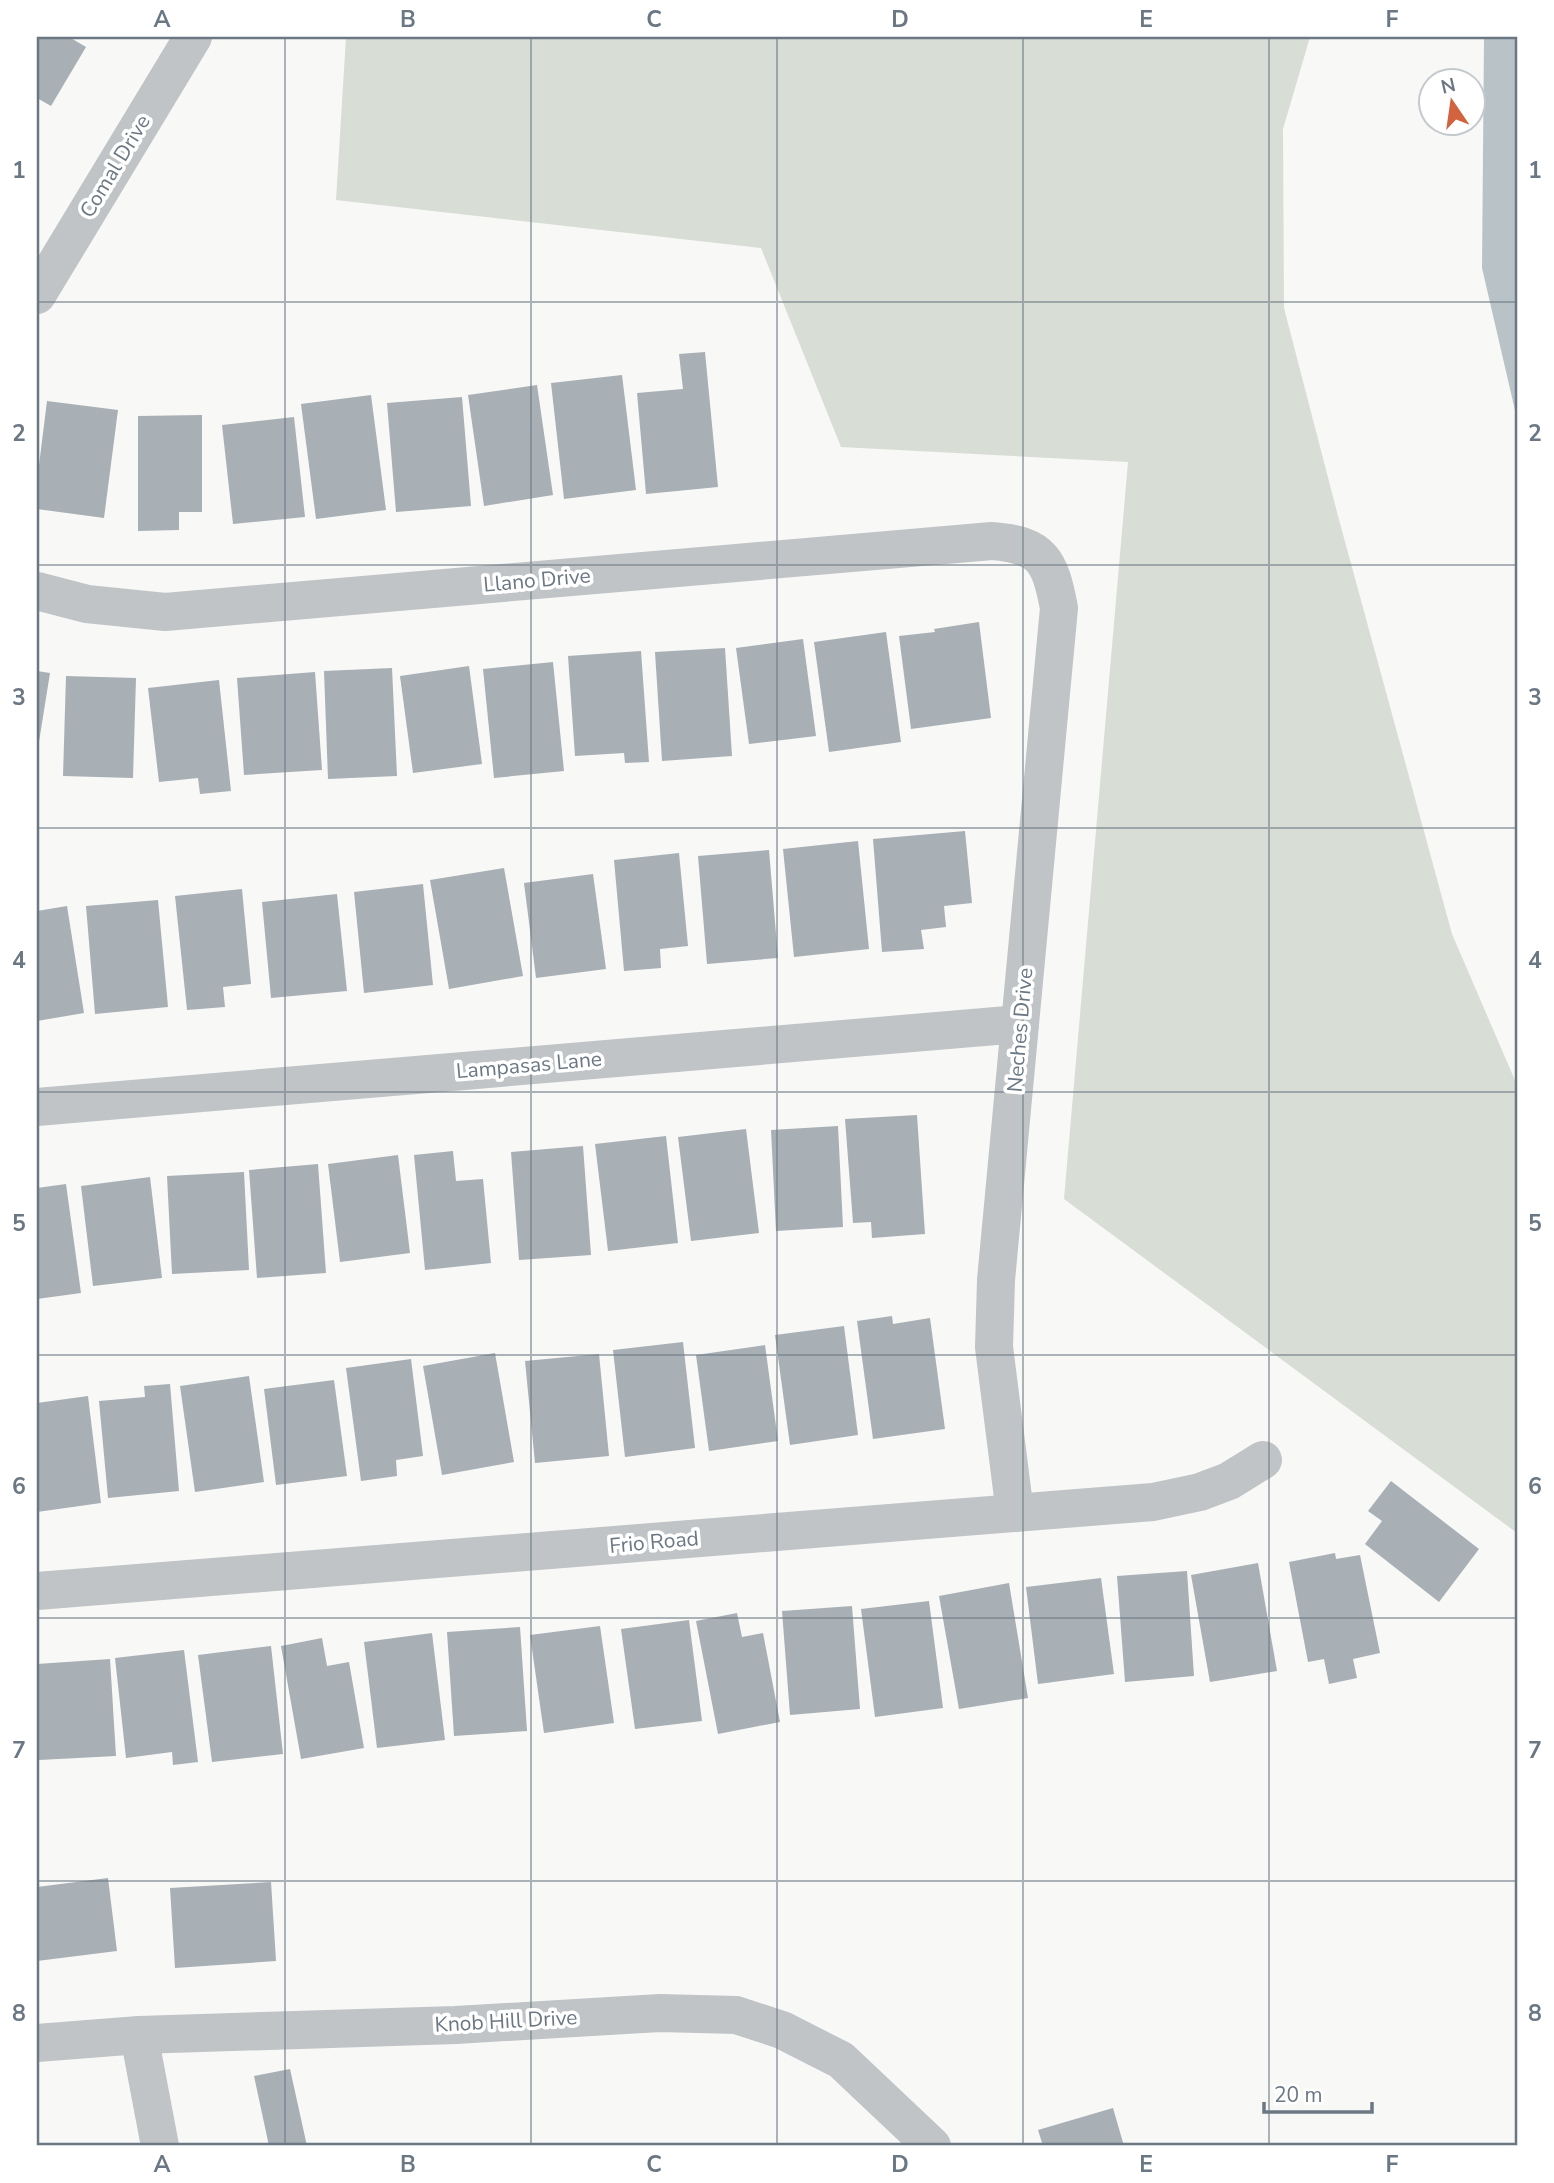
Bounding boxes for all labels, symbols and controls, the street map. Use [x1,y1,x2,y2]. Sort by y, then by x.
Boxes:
text: A [153,4,171,35]
text: B [400,4,416,35]
text: C [646,4,662,35]
text: D [891,4,909,35]
text: E [1139,4,1153,35]
text: F [1386,4,1399,35]
north arrow [1418,66,1488,136]
text: N [1439,72,1458,101]
street label: Comal Drive [73,109,157,223]
text: 1 [12,155,26,186]
text: 1 [1528,155,1542,186]
text: 2 [12,418,26,449]
text: 2 [1528,418,1542,449]
street label: Llano Drive [482,561,592,599]
text: 3 [12,682,26,713]
text: 3 [1528,682,1542,713]
text: 4 [12,945,26,976]
text: 4 [1528,945,1542,976]
street label: Neches Drive [1001,967,1039,1093]
street label: Lampasas Lane [455,1045,603,1085]
text: 5 [12,1208,26,1239]
text: 5 [1528,1208,1542,1239]
text: 6 [12,1471,26,1502]
text: 6 [1528,1471,1542,1502]
street label: Frio Road [608,1524,700,1560]
text: 7 [12,1735,26,1766]
text: 7 [1528,1735,1542,1766]
text: 8 [12,1998,26,2029]
text: 8 [1528,1998,1542,2029]
street label: Knob Hill Drive [434,2003,578,2039]
scale bar [1264,2071,1372,2115]
text: 20 m [1274,2081,1323,2109]
text: A [153,2149,171,2180]
text: B [400,2149,416,2180]
text: C [646,2149,662,2180]
text: D [891,2149,909,2180]
text: E [1139,2149,1153,2180]
text: F [1386,2149,1399,2180]

